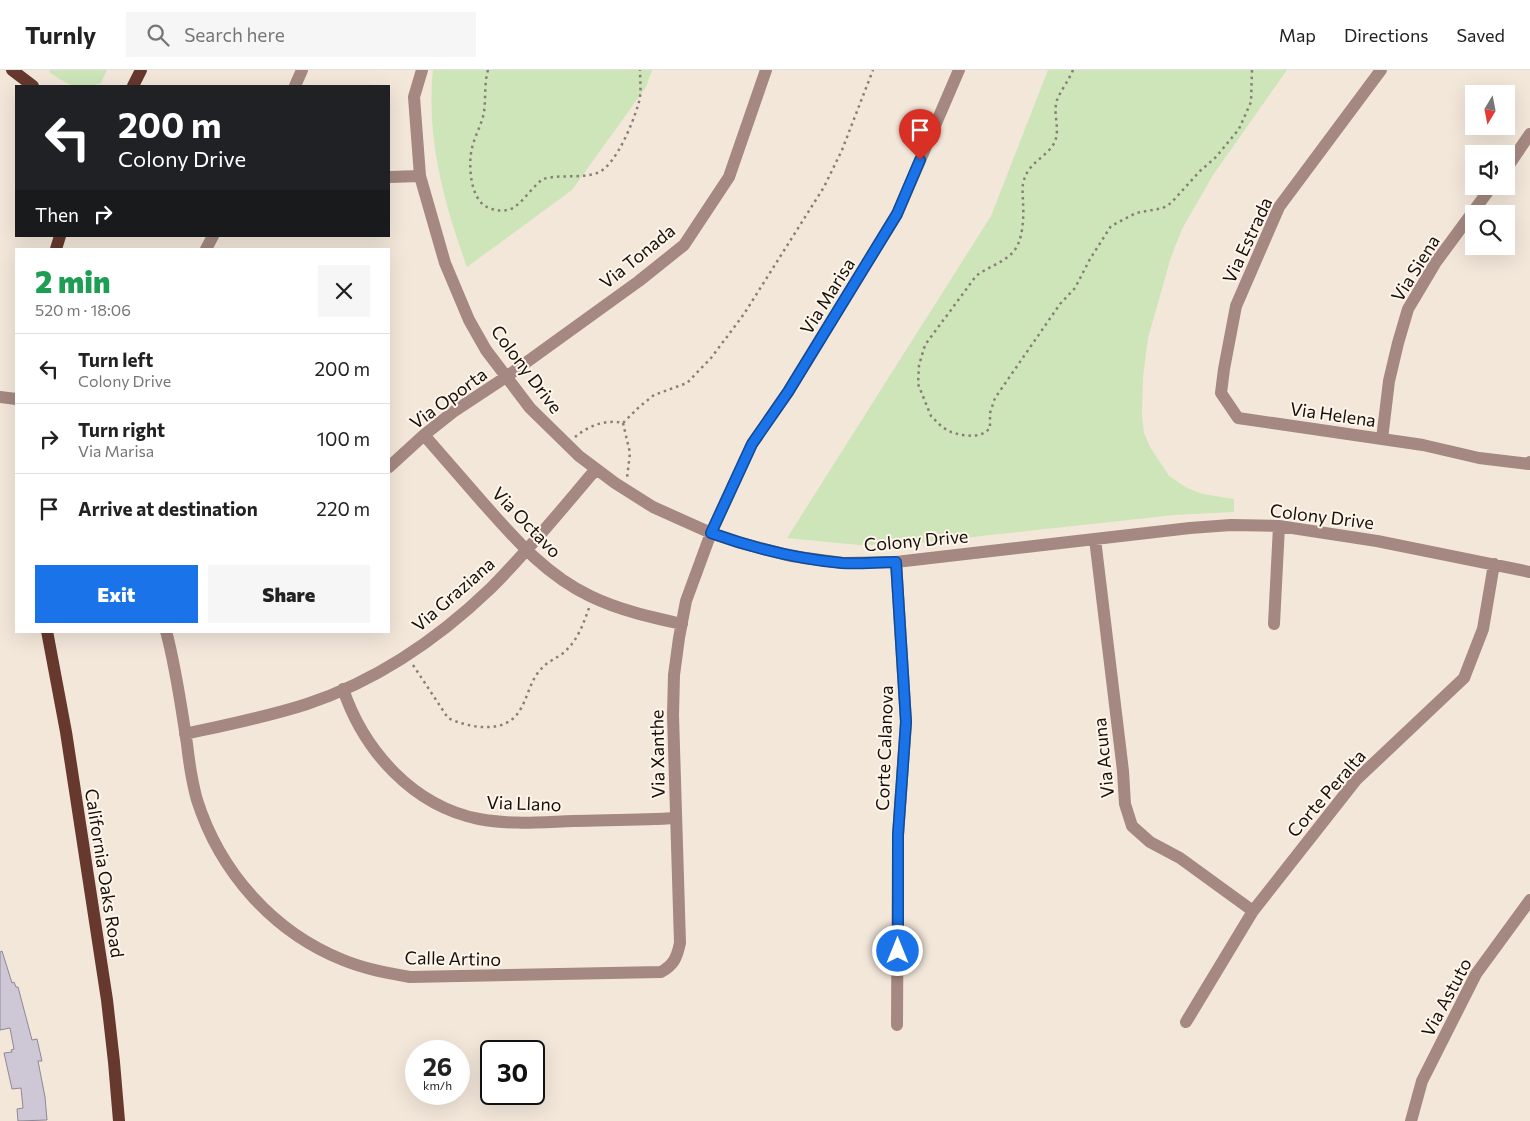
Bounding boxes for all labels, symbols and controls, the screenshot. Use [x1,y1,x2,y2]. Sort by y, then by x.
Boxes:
search box [126,12,476,57]
text: Turnly [25,20,96,49]
icon: search [144,21,172,49]
text: Search here [184,23,285,46]
text: Map [1279,24,1316,46]
text: Directions [1344,24,1428,46]
text: Saved [1456,24,1505,46]
north arrow [1465,85,1515,135]
map controls [1465,85,1515,255]
text: 200 m [118,102,221,145]
icon: left [35,105,100,170]
pin [899,109,941,160]
icon: arrive [906,116,934,144]
text: Colony Drive [118,145,246,172]
button: sound [1465,145,1515,195]
street label: Via Estrada [1218,194,1276,286]
icon: right [89,200,117,228]
text: Then [35,203,79,226]
button: search [1465,205,1515,255]
street label: Via Tonada [595,219,679,293]
street label: Via Siena [1386,231,1444,305]
street label: Via Marisa [795,254,859,338]
text: 2 min [35,262,110,299]
button: close [318,265,370,317]
text: 520 m · 18:06 [35,300,131,319]
street label: Colony Drive [487,321,567,417]
text: Turn left [78,348,153,371]
icon: left [35,355,63,383]
text: 200 m [315,357,370,380]
street label: Via Oporta [405,363,491,433]
text: Colony Drive [78,371,171,390]
street label: Via Helena [1289,397,1377,431]
text: Turn right [78,418,165,441]
icon: right [35,425,63,453]
text: 100 m [317,427,370,450]
text: Via Marisa [78,441,154,460]
street label: Via Octavo [488,482,566,562]
icon: arrive [35,495,63,523]
text: Arrive at destination [78,497,258,520]
text: 220 m [316,497,370,520]
street label: Colony Drive [1269,499,1375,533]
street label: Colony Drive [863,524,969,556]
street label: Via Graziana [407,552,499,636]
button: Exit [35,565,198,623]
button: Share [208,565,370,623]
street label: Corte Calanova [871,685,897,811]
street label: Via Xanthe [645,709,669,799]
street label: Via Acuna [1088,717,1118,799]
street label: Corte Peralta [1282,745,1370,841]
street label: California Oaks Road [81,787,129,959]
street label: Via Llano [486,791,562,815]
position arrow [871,924,923,976]
street label: Calle Artino [405,946,501,970]
street label: Via Astuto [1416,954,1476,1040]
speed limit sign: 30 [480,1040,545,1105]
text: 26 [423,1051,452,1081]
text: km/h [423,1078,452,1092]

